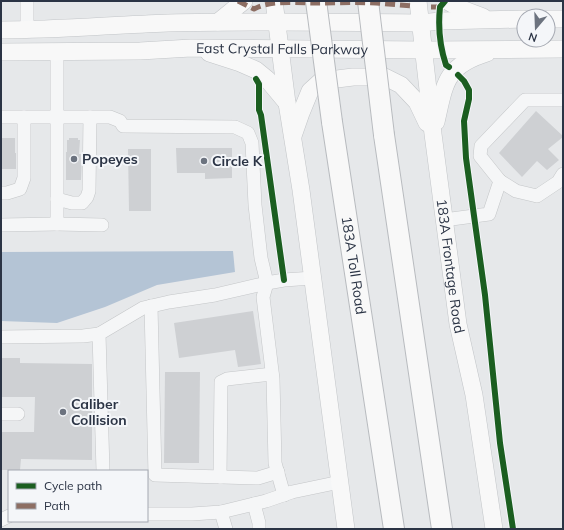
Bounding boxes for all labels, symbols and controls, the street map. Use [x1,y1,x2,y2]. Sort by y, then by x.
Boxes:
north arrow [516,8,556,48]
text: N [527,29,539,45]
street label: East Crystal Falls Parkway [196,39,369,59]
place label: Popeyes [82,150,138,168]
place label: Circle K [212,152,263,170]
marker: Popeyes [69,154,79,164]
marker: Circle K [199,156,209,166]
street label: 183A Frontage Road [433,198,469,335]
street label: 183A Toll Road [337,215,370,316]
place label: Caliber Collision [71,395,127,429]
marker: Caliber Collision [58,407,68,417]
legend [8,470,148,522]
text: Cycle path [44,478,102,493]
text: Path [44,498,70,513]

